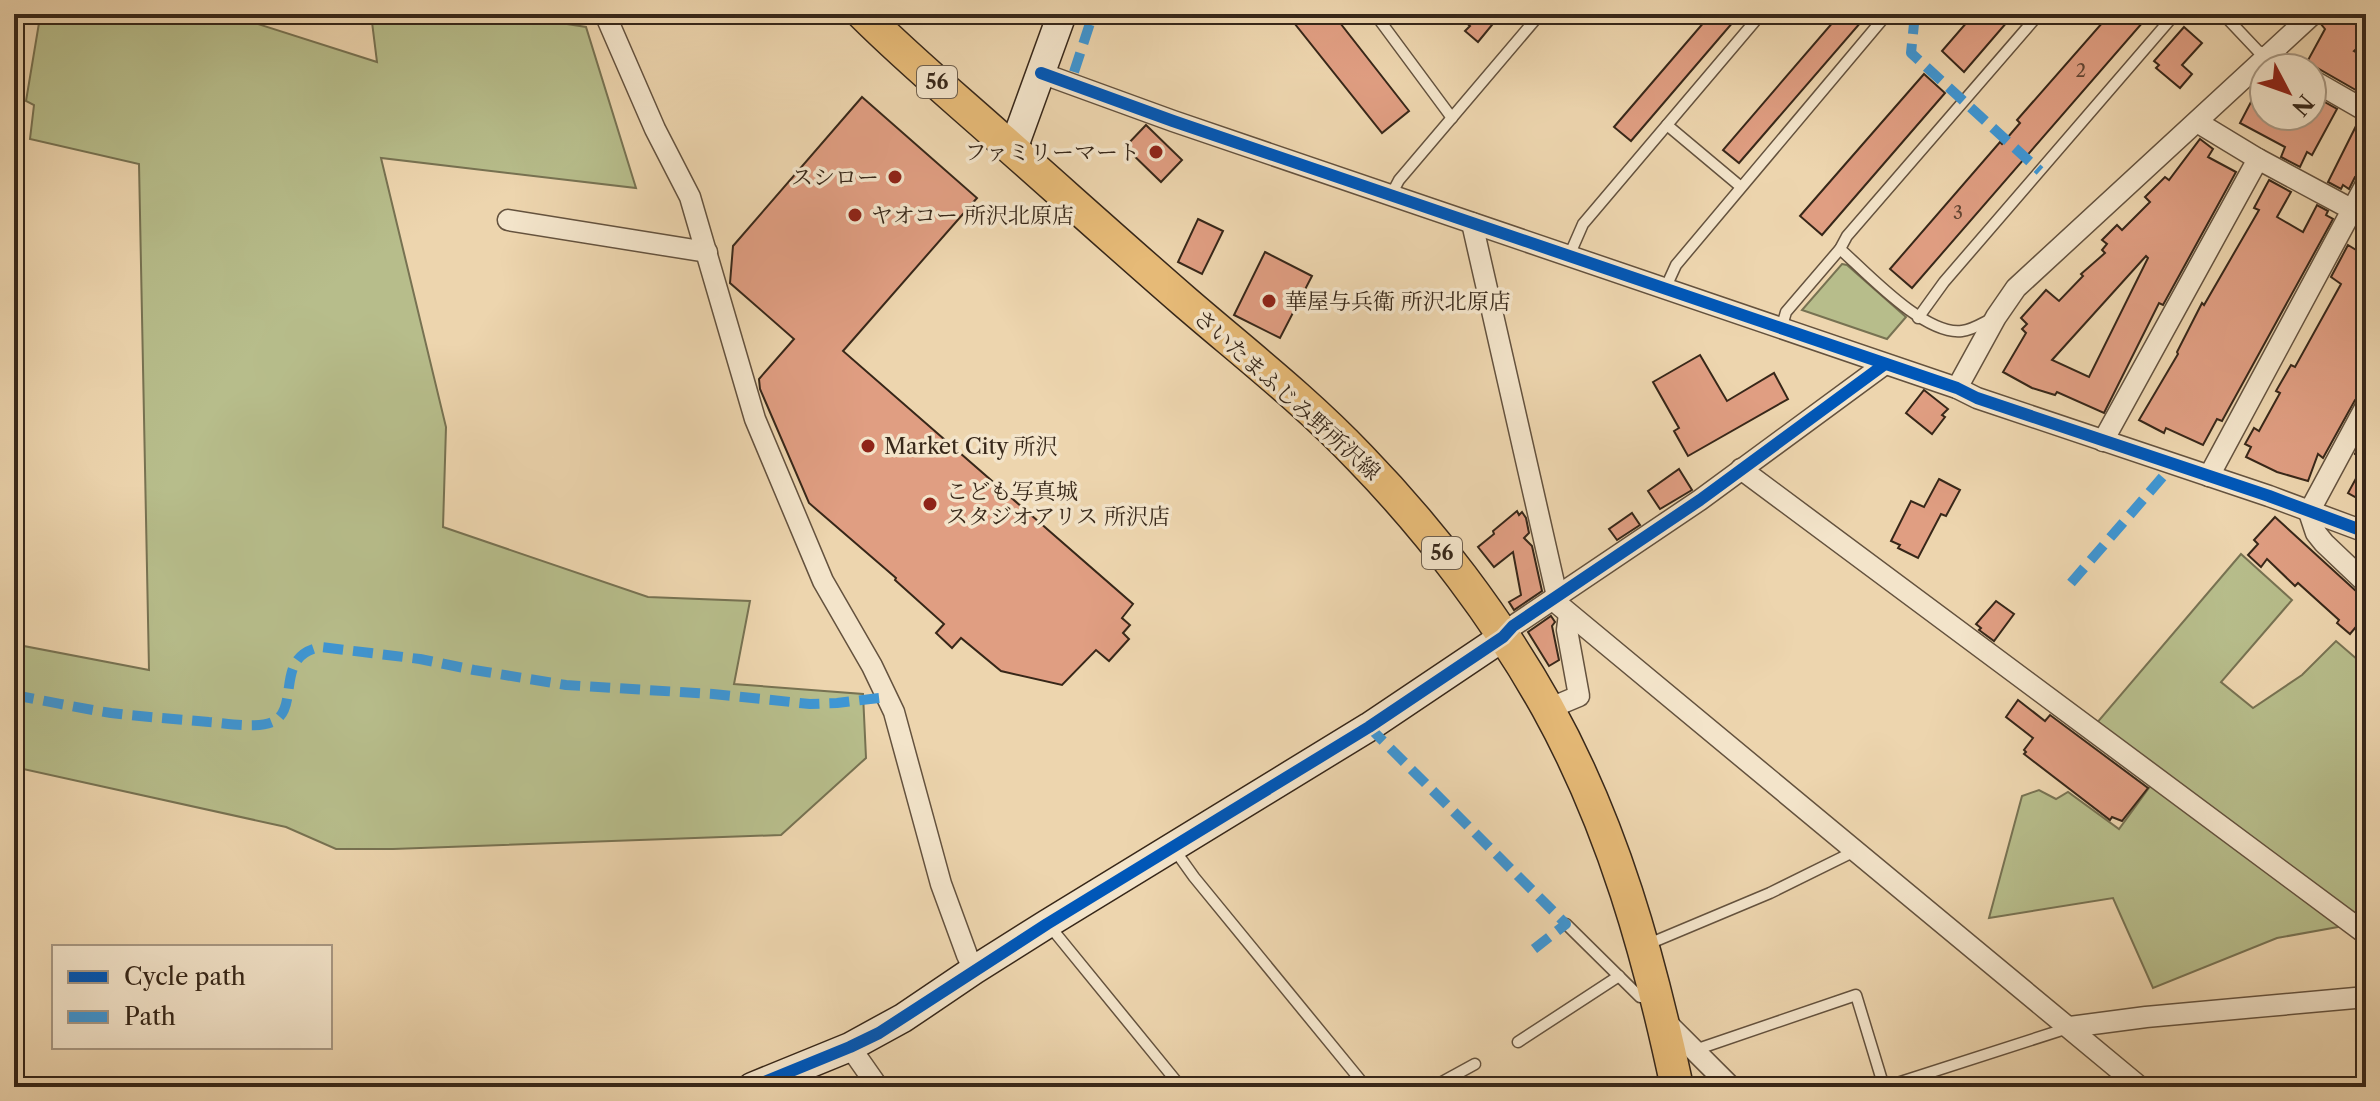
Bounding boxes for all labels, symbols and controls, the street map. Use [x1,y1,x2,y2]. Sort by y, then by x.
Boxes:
north arrow [2248,52,2328,132]
house number: 2 [2076,60,2086,82]
road number: 56 [917,66,957,98]
text: N [2286,89,2319,121]
place label: ファミリーマート [964,139,1140,166]
marker: ファミリーマート [1147,143,1165,161]
place label: スシロー [791,164,879,191]
marker: スシロー [886,168,904,186]
place label: ヤオコー 所沢北原店 [871,202,1074,229]
house number: 3 [1953,202,1963,224]
marker: ヤオコー 所沢北原店 [846,206,864,224]
place label: 華屋与兵衛 所沢北原店 [1285,288,1511,315]
marker: 華屋与兵衛 所沢北原店 [1260,292,1278,310]
street label: さいたまふじみ野所沢線 [1188,304,1386,486]
place label: Market City 所沢 [884,433,1058,460]
marker: Market City 所沢 [859,437,877,455]
place label: こども写真城 スタジオアリス 所沢店 [946,478,1170,530]
marker: こども写真城 スタジオアリス 所沢店 [921,495,939,513]
road number: 56 [1422,537,1462,569]
legend [52,945,332,1049]
text: Cycle path [124,962,246,991]
text: Path [124,1002,176,1031]

